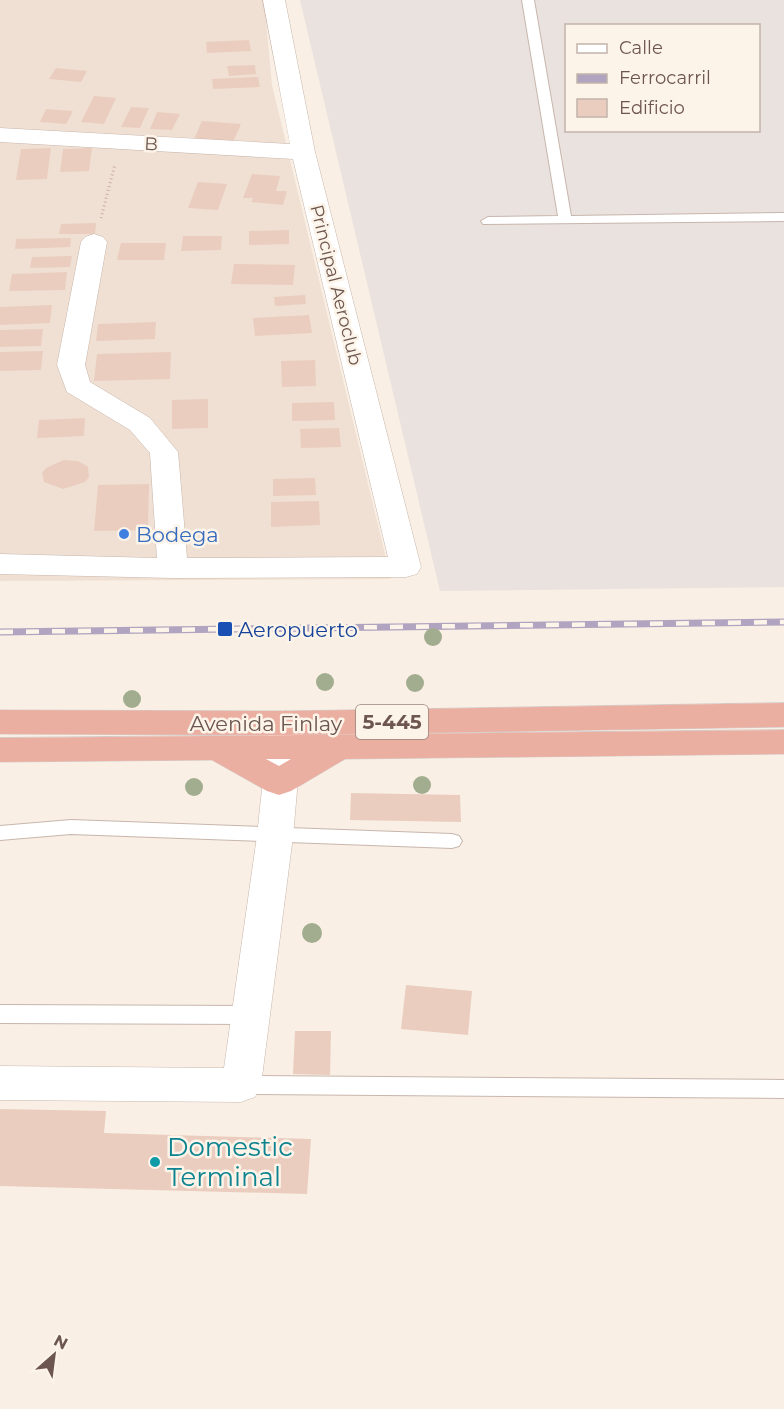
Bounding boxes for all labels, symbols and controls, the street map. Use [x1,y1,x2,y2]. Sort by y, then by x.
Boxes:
legend [565,24,760,132]
text: Calle [619,37,663,59]
text: Ferrocarril [619,67,711,89]
text: Edificio [619,97,685,119]
street label: B [144,133,158,155]
street label: Principal Aeroclub [305,202,367,368]
place label: Bodega [136,522,219,547]
marker: Bodega [117,527,131,541]
place label: Aeropuerto [238,617,358,642]
marker: Aeropuerto [216,620,234,638]
road number: 5-445 [356,705,428,739]
street label: Avenida Finlay [190,711,343,736]
place label: Domestic Terminal [167,1131,293,1193]
marker: Domestic Terminal [148,1155,162,1169]
north arrow [24,1325,84,1385]
text: N [51,1331,71,1354]

